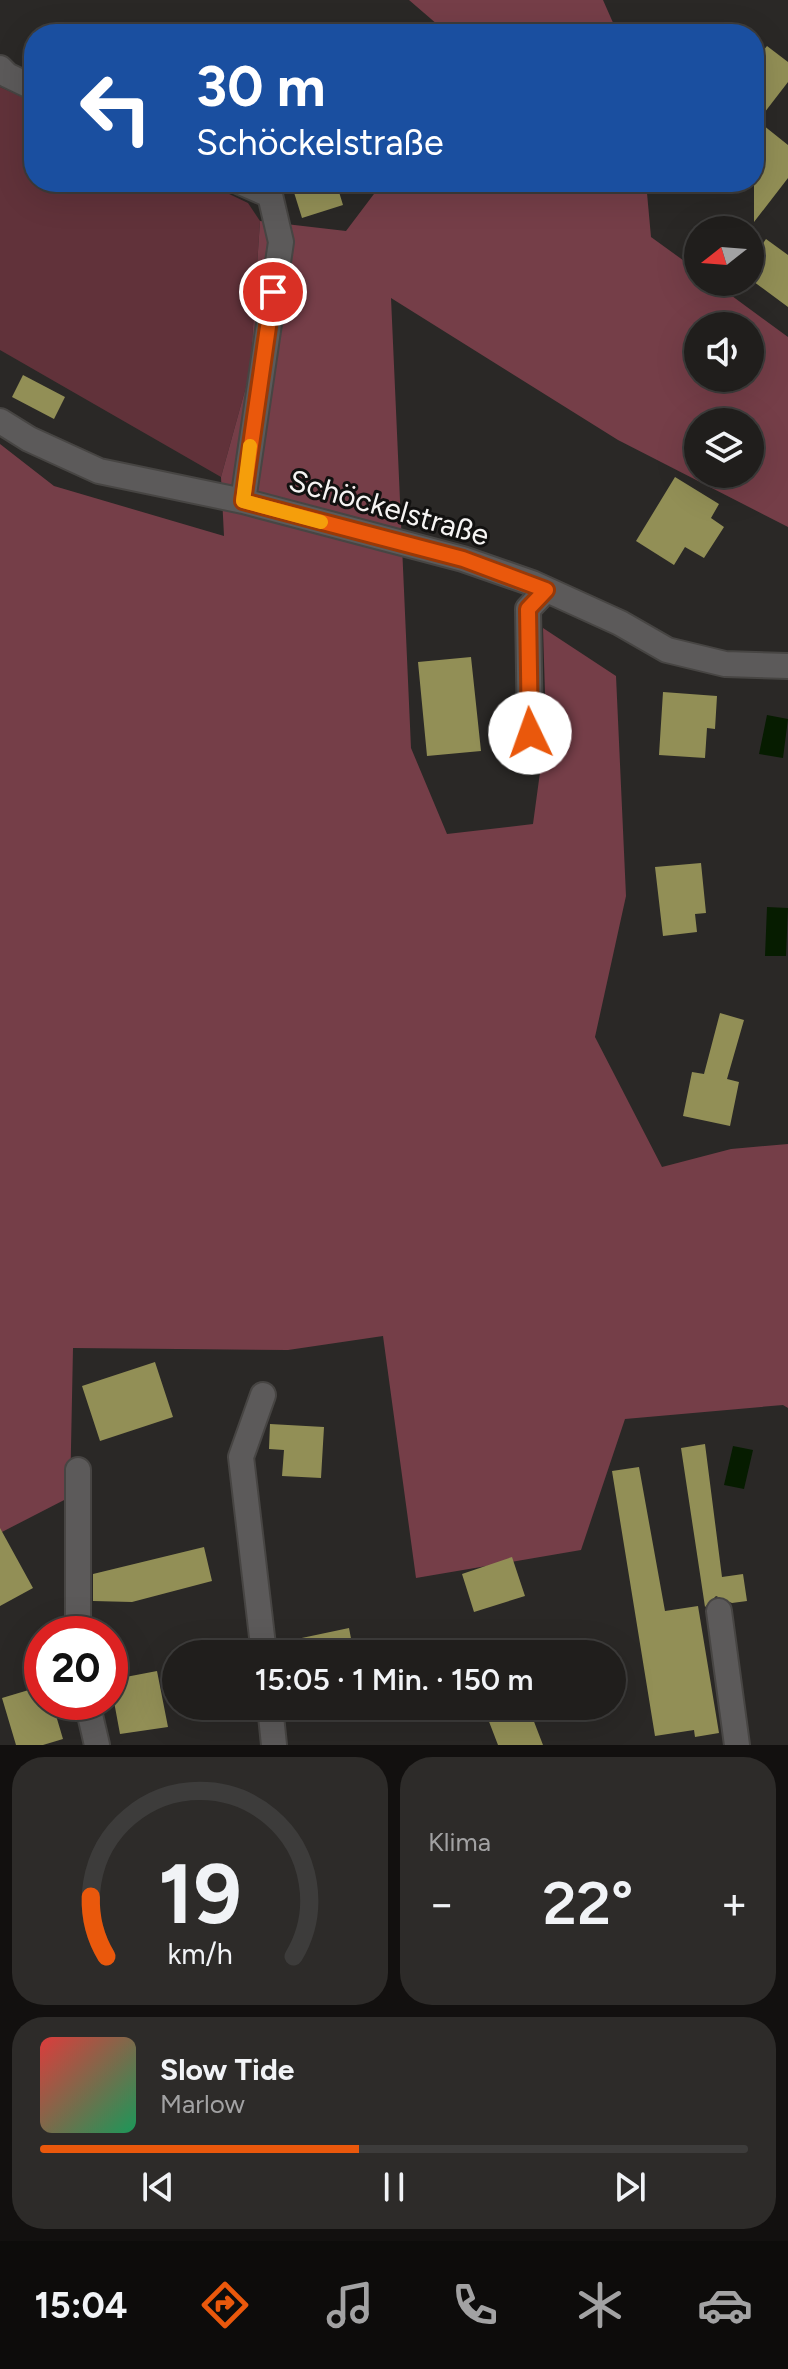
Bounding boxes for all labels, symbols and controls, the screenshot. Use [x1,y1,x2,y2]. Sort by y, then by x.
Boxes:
text: 30 m [196,53,326,120]
icon: left [64,56,168,160]
text: Schöckelstraße [196,121,444,164]
north arrow [684,216,764,296]
map controls [684,216,764,488]
pin [239,258,307,326]
icon: arrive [251,270,295,314]
button: sound [684,312,764,392]
button: layers [684,408,764,488]
street label: Schöckelstraße [285,461,493,554]
position arrow [488,691,572,775]
speed limit sign: 20 [24,1616,128,1720]
text: 15:05 · 1 Min. · 150 m [255,1661,533,1698]
text: Klima [428,1826,491,1858]
text: 19 [158,1844,242,1944]
text: 22° [543,1867,633,1939]
text: − [428,1877,455,1930]
text: + [721,1877,748,1930]
text: km/h [167,1937,233,1971]
text: Slow Tide [160,2051,294,2088]
text: Marlow [160,2088,245,2120]
icon: previous [136,2165,180,2209]
icon: pause [372,2165,416,2209]
icon: next [608,2165,652,2209]
icon: directions [197,2277,253,2333]
icon: music [322,2277,378,2333]
icon: phone [447,2277,503,2333]
icon: climate [572,2277,628,2333]
icon: car [697,2277,753,2333]
text: 15:04 [35,2284,128,2327]

